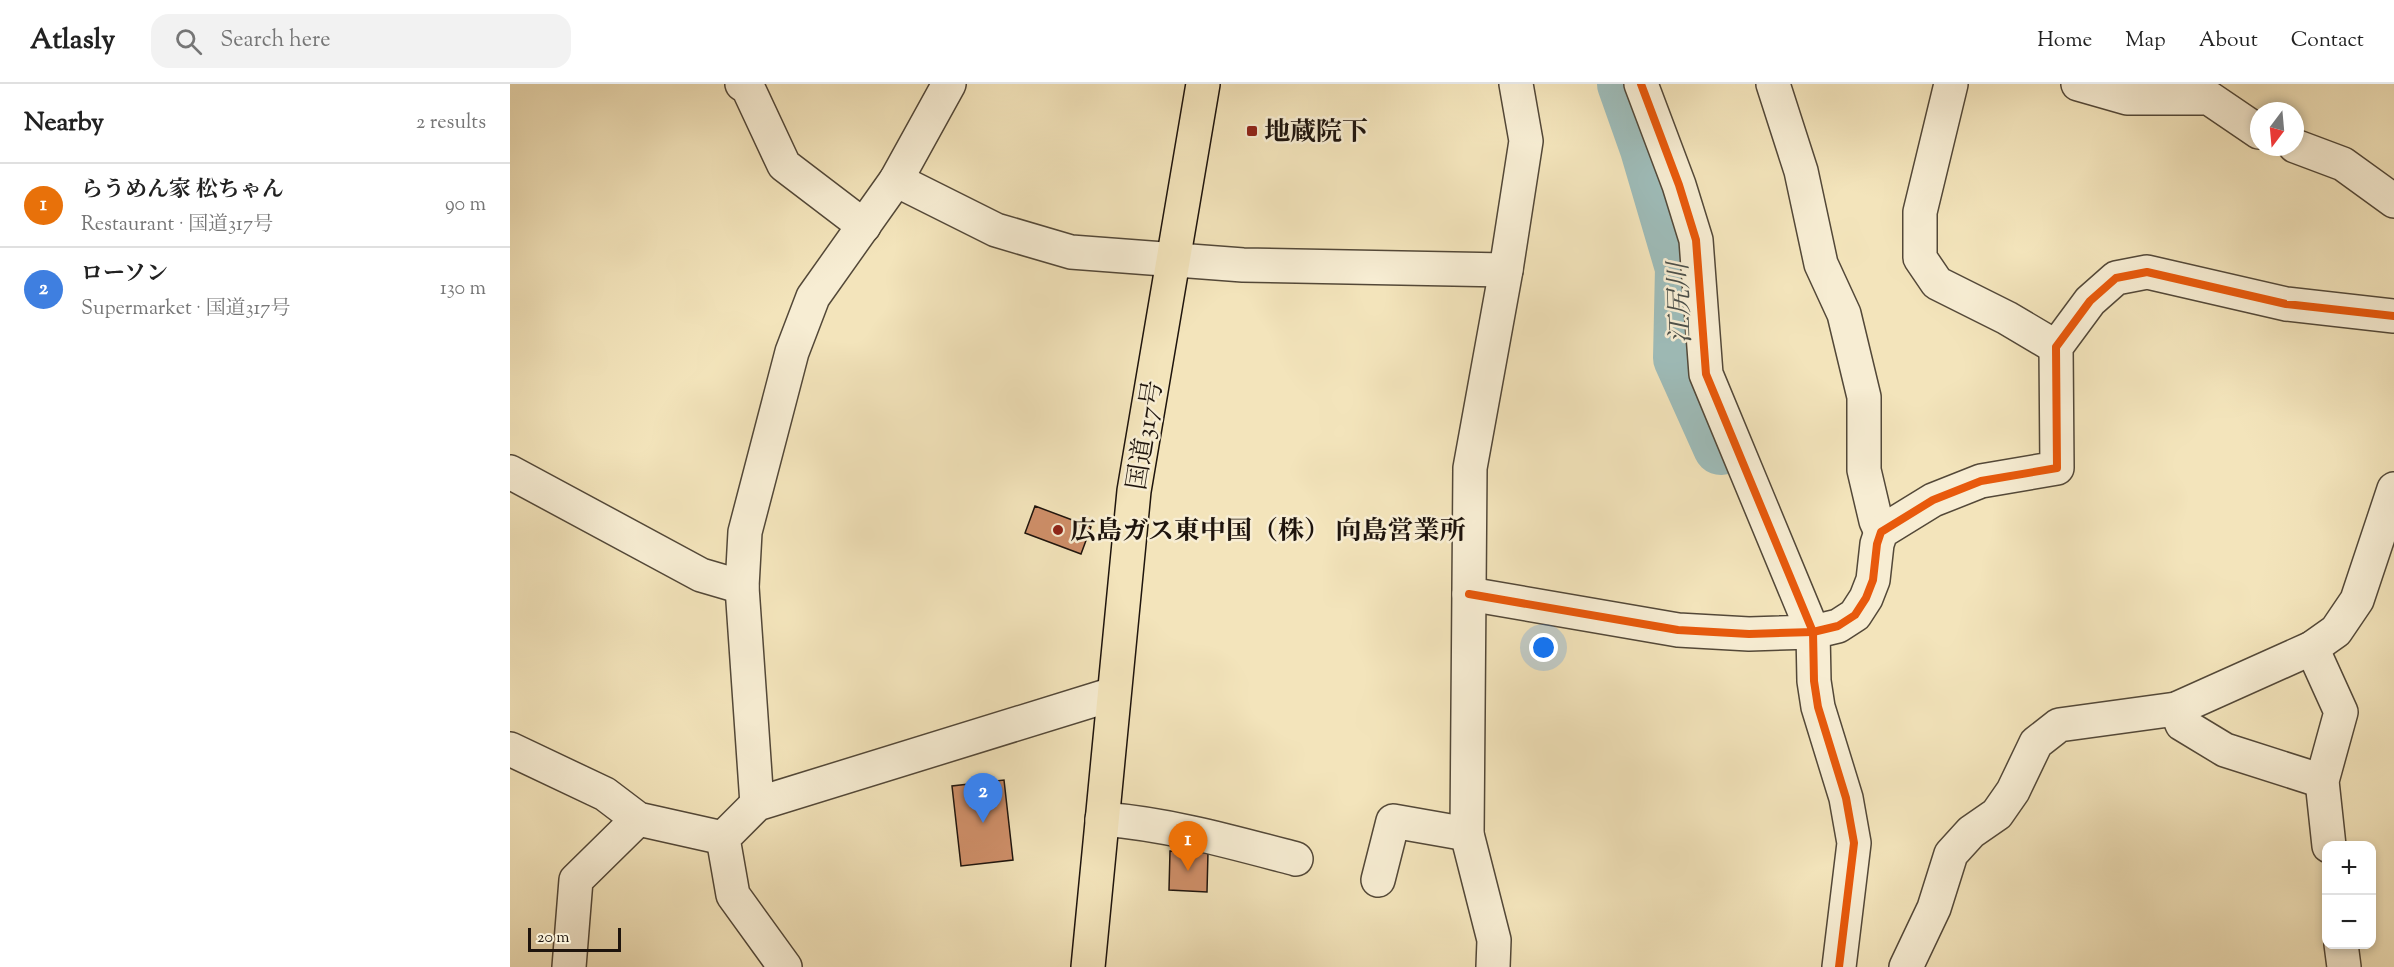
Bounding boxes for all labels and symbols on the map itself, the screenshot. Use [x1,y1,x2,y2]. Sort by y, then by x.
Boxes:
north arrow [2250,102,2304,156]
place label: 地蔵院下 [1264,115,1368,152]
marker: 地蔵院下 [1245,124,1259,138]
water label: 江尻川 [1660,259,1702,344]
street label: 国道317号 [1120,378,1173,493]
place label: 広島ガス東中国（株） 向島営業所 [1070,514,1466,551]
marker: 広島ガス東中国（株） 向島営業所 [1051,523,1065,537]
your location [1529,633,1558,662]
pin: 2 [964,774,1002,823]
pin: 1 [1168,822,1208,871]
scale bar [528,925,621,952]

